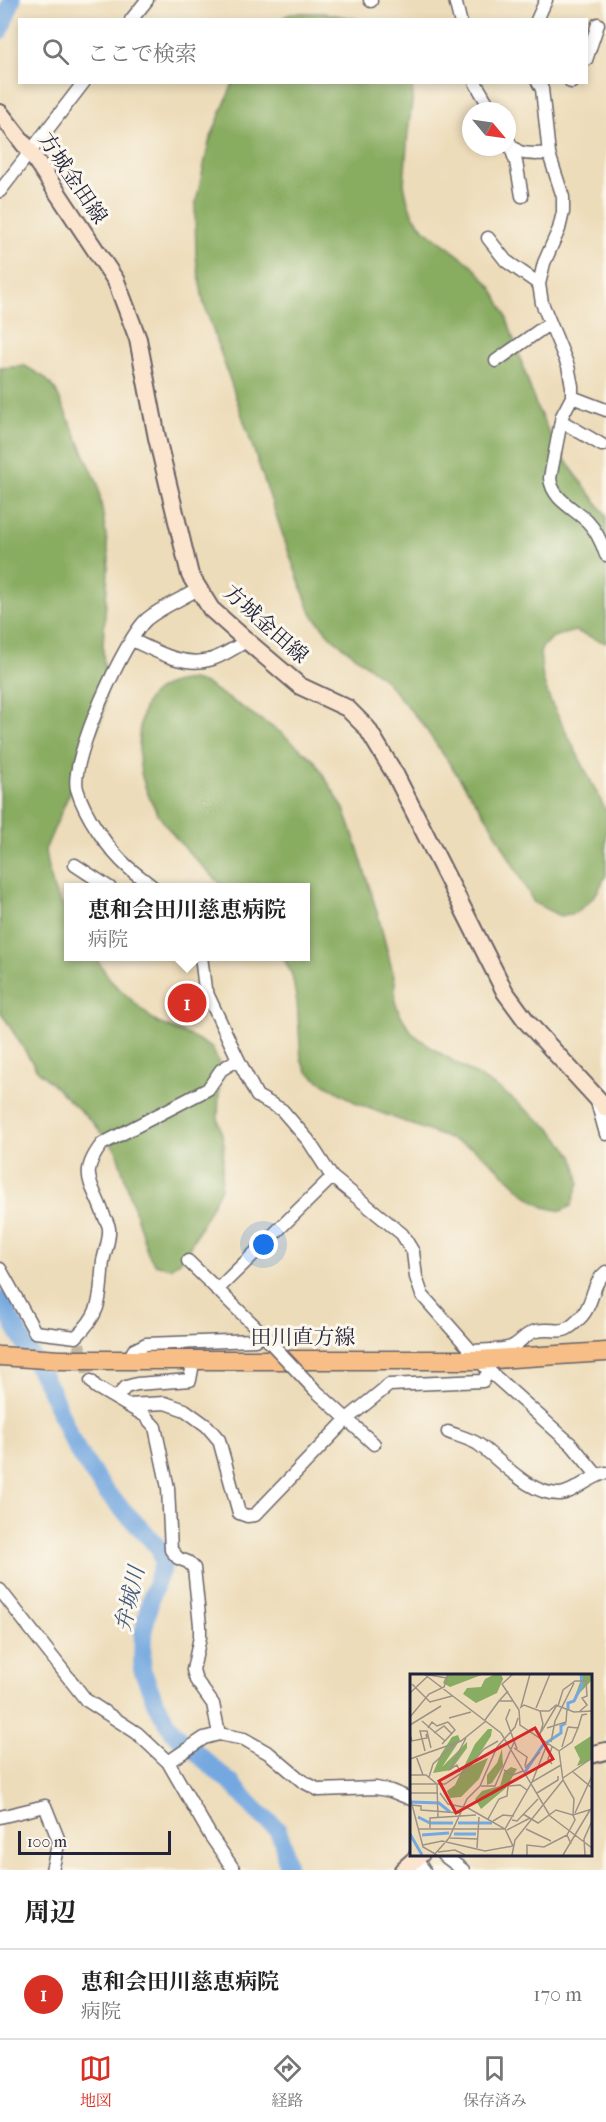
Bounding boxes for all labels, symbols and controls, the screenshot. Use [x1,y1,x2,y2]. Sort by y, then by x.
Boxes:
search box [18,18,588,84]
icon: search [39,35,72,68]
text: ここで検索 [87,41,197,67]
north arrow [462,102,516,156]
street label: 方城金田線 [34,128,112,228]
street label: 方城金田線 [219,580,313,668]
popup [64,883,310,961]
text: 恵和会田川慈恵病院 [88,897,286,923]
text: 病院 [88,928,128,951]
pin: 1 [168,980,207,1026]
your location [249,1230,278,1259]
street label: 田川直方線 [251,1325,356,1349]
water label: 弁城川 [110,1562,151,1634]
inset map [410,1674,591,1855]
scale bar [18,1828,171,1856]
text: 100 m [27,1832,67,1851]
text: 周辺 [24,1897,76,1928]
text: 恵和会田川慈恵病院 [81,1969,279,1995]
text: 1 [40,1983,47,2006]
text: 170 m [533,1983,582,2006]
text: 病院 [81,2000,121,2023]
tab: 地図 [79,2052,112,2111]
tab: 経路 [271,2052,304,2111]
tab: 保存済み [463,2052,527,2111]

